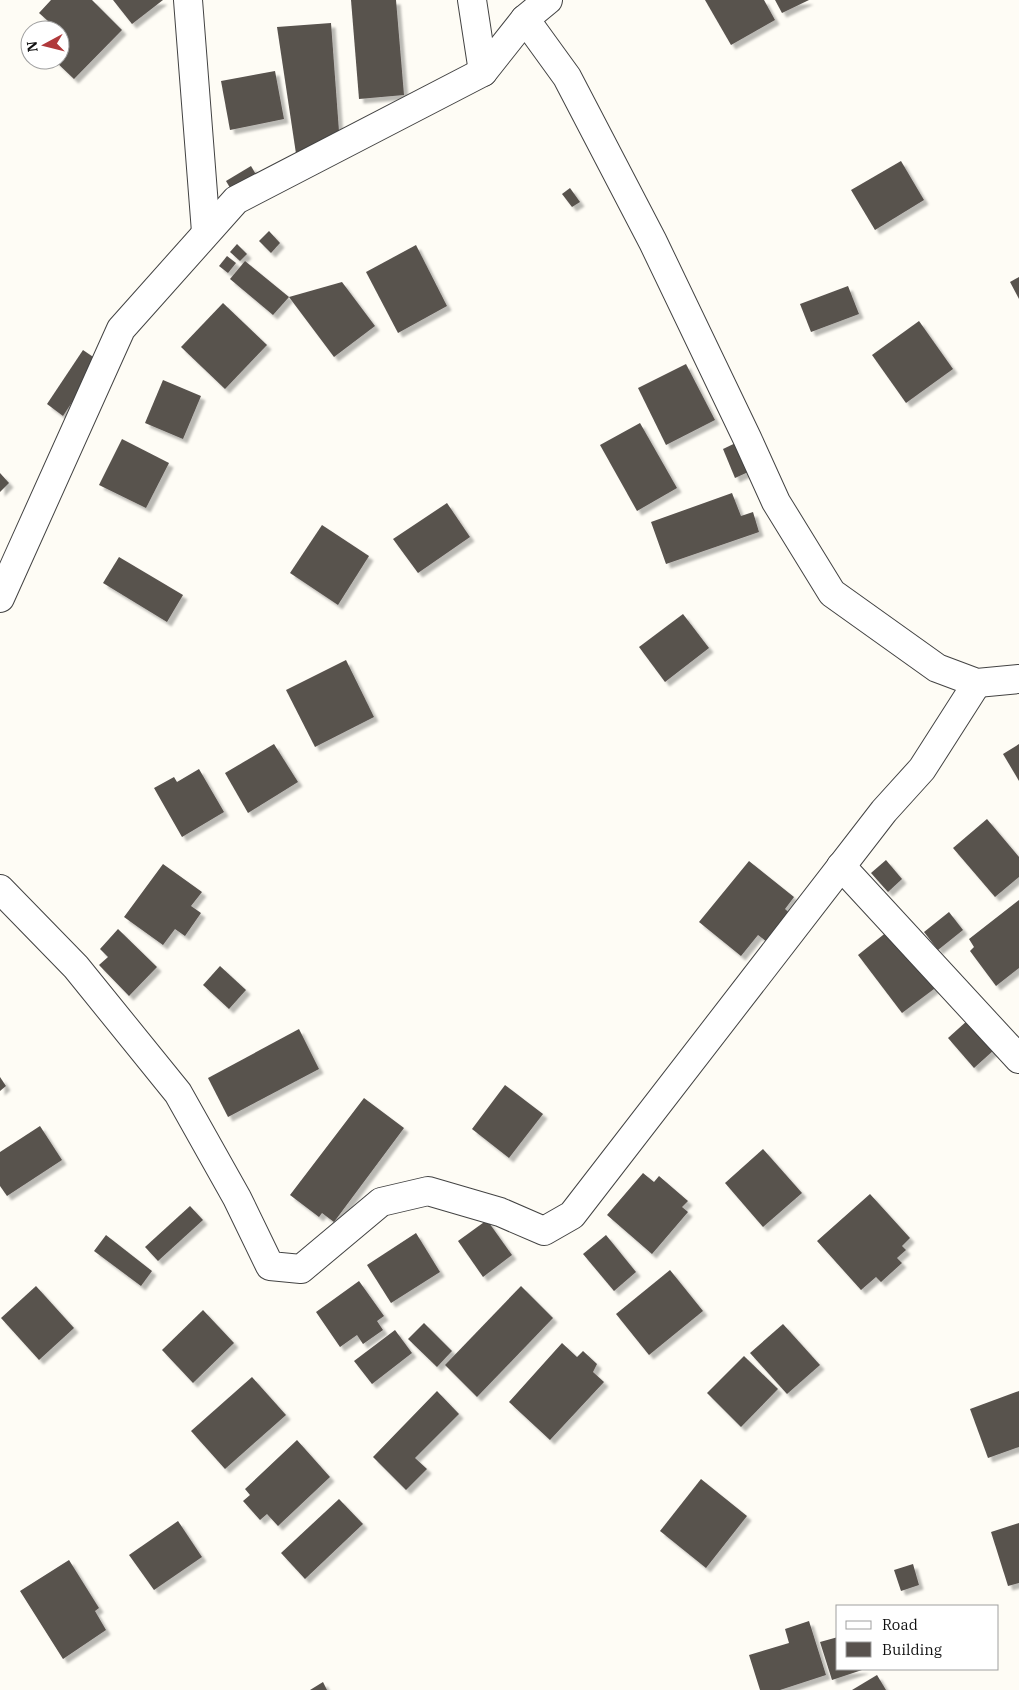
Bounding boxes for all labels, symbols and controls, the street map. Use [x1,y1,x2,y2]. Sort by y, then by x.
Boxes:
north arrow [20,20,70,70]
text: N [22,40,42,53]
legend [836,1605,999,1670]
text: Road [882,1615,918,1634]
text: Building [882,1640,942,1659]

